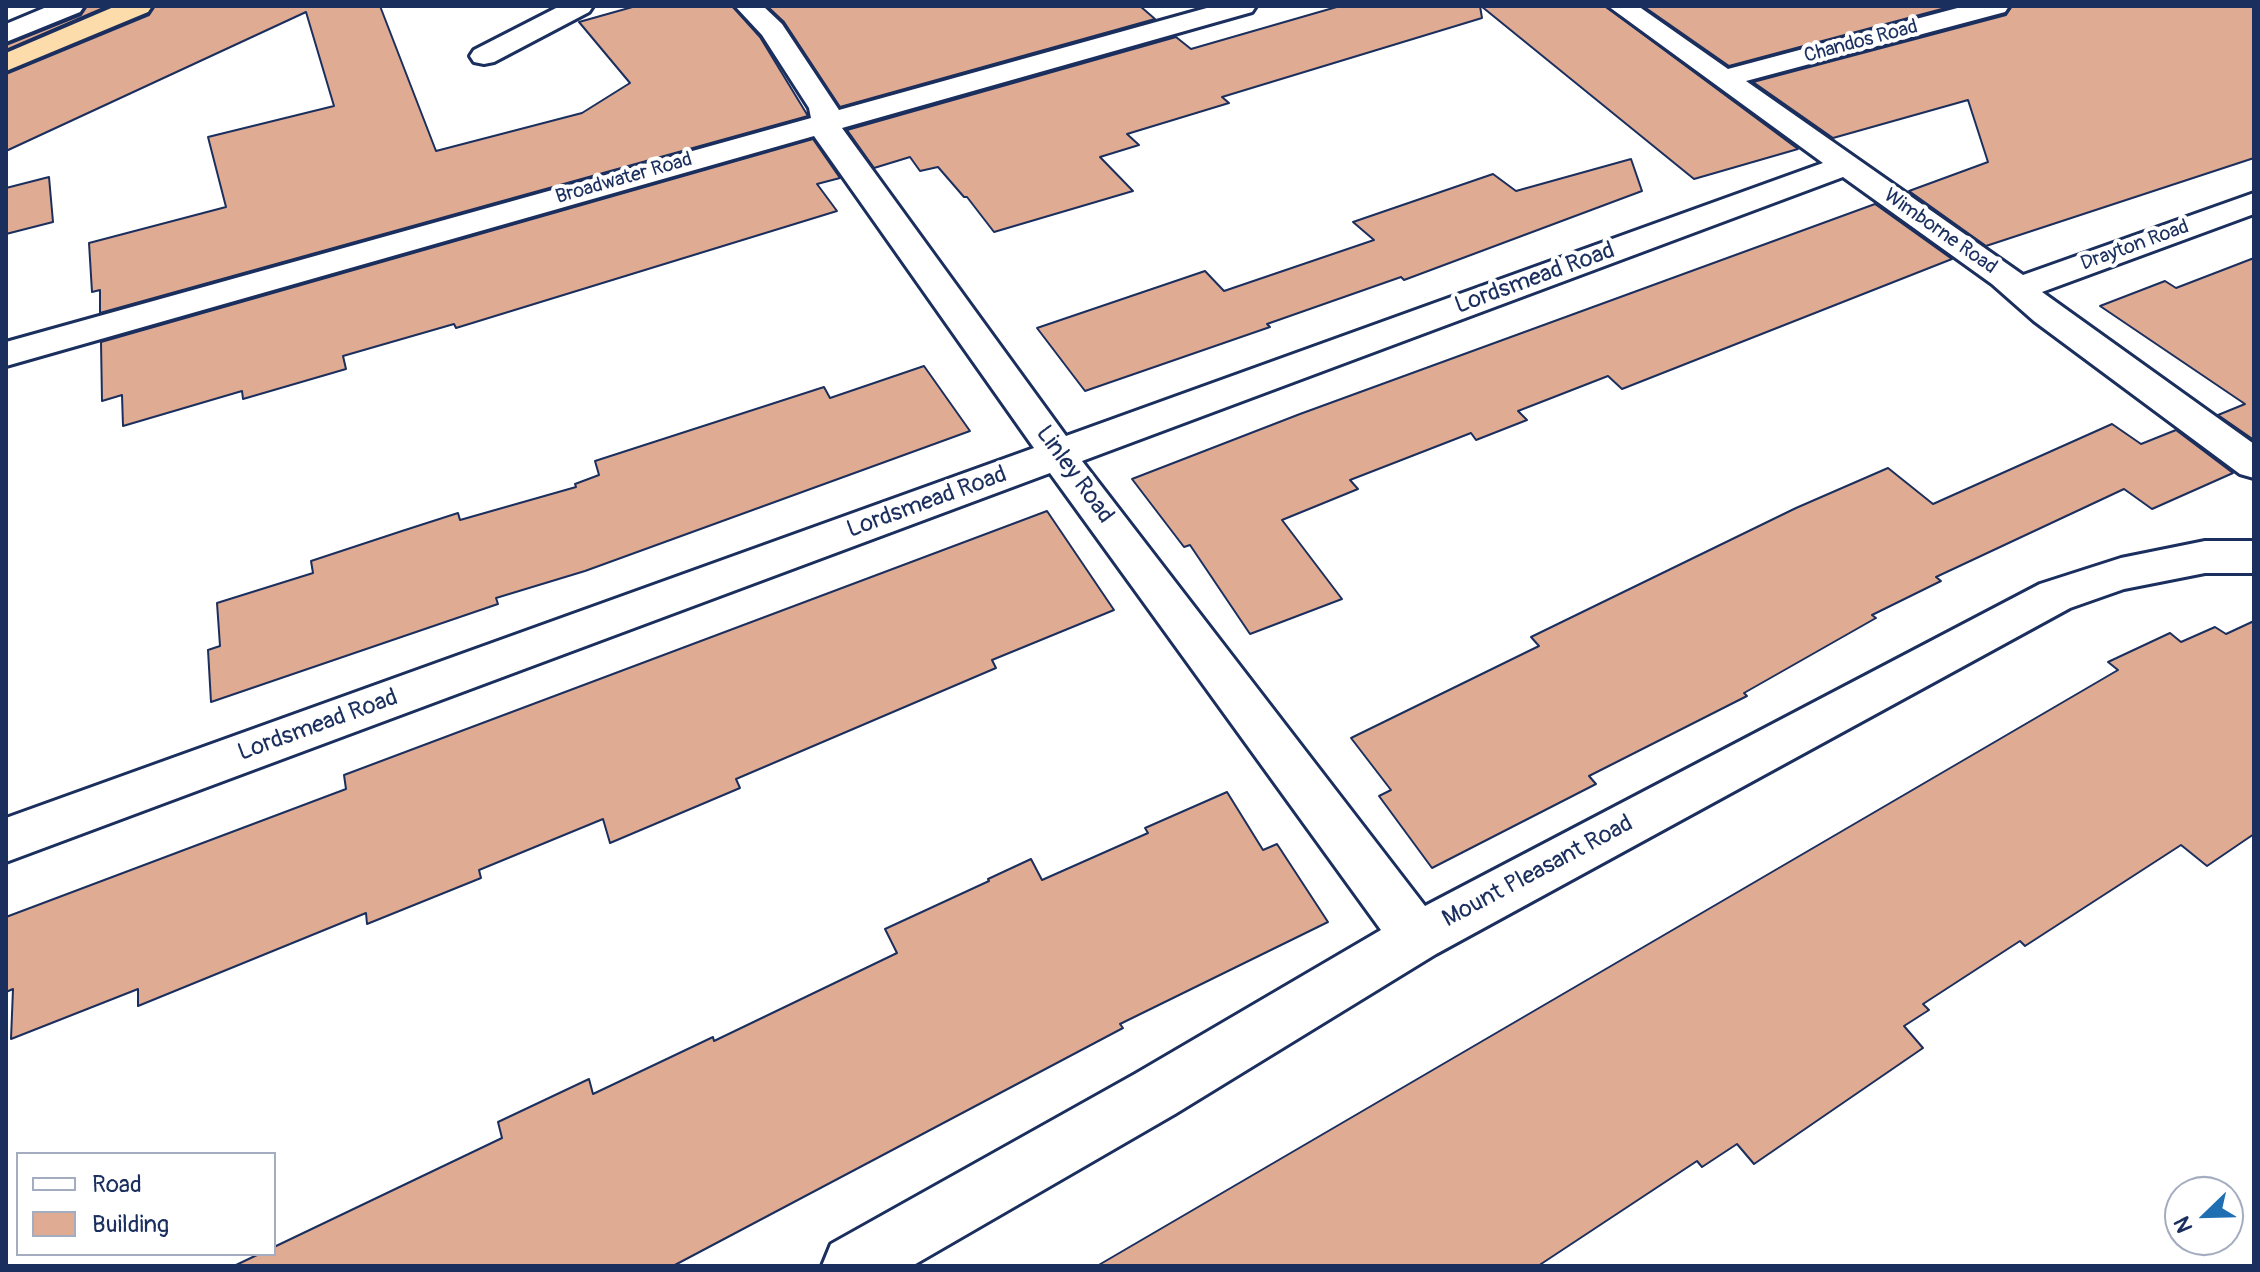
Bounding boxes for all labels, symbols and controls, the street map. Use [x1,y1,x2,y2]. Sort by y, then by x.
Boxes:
street label: Chandos Road [1802,15,1920,69]
street label: Broadwater Road [553,148,695,210]
street label: Wimborne Road [1879,184,2001,280]
street label: Drayton Road [2078,215,2192,277]
street label: Lordsmead Road [1451,237,1619,321]
street label: Linley Road [1029,420,1119,530]
street label: Lordsmead Road [843,461,1011,545]
street label: Lordsmead Road [234,684,402,768]
street label: Mount Pleasant Road [1438,810,1638,934]
legend [16,1152,276,1256]
text: Road [92,1170,142,1199]
north arrow [2164,1176,2244,1256]
text: Building [92,1210,169,1239]
text: N [2168,1212,2200,1237]

